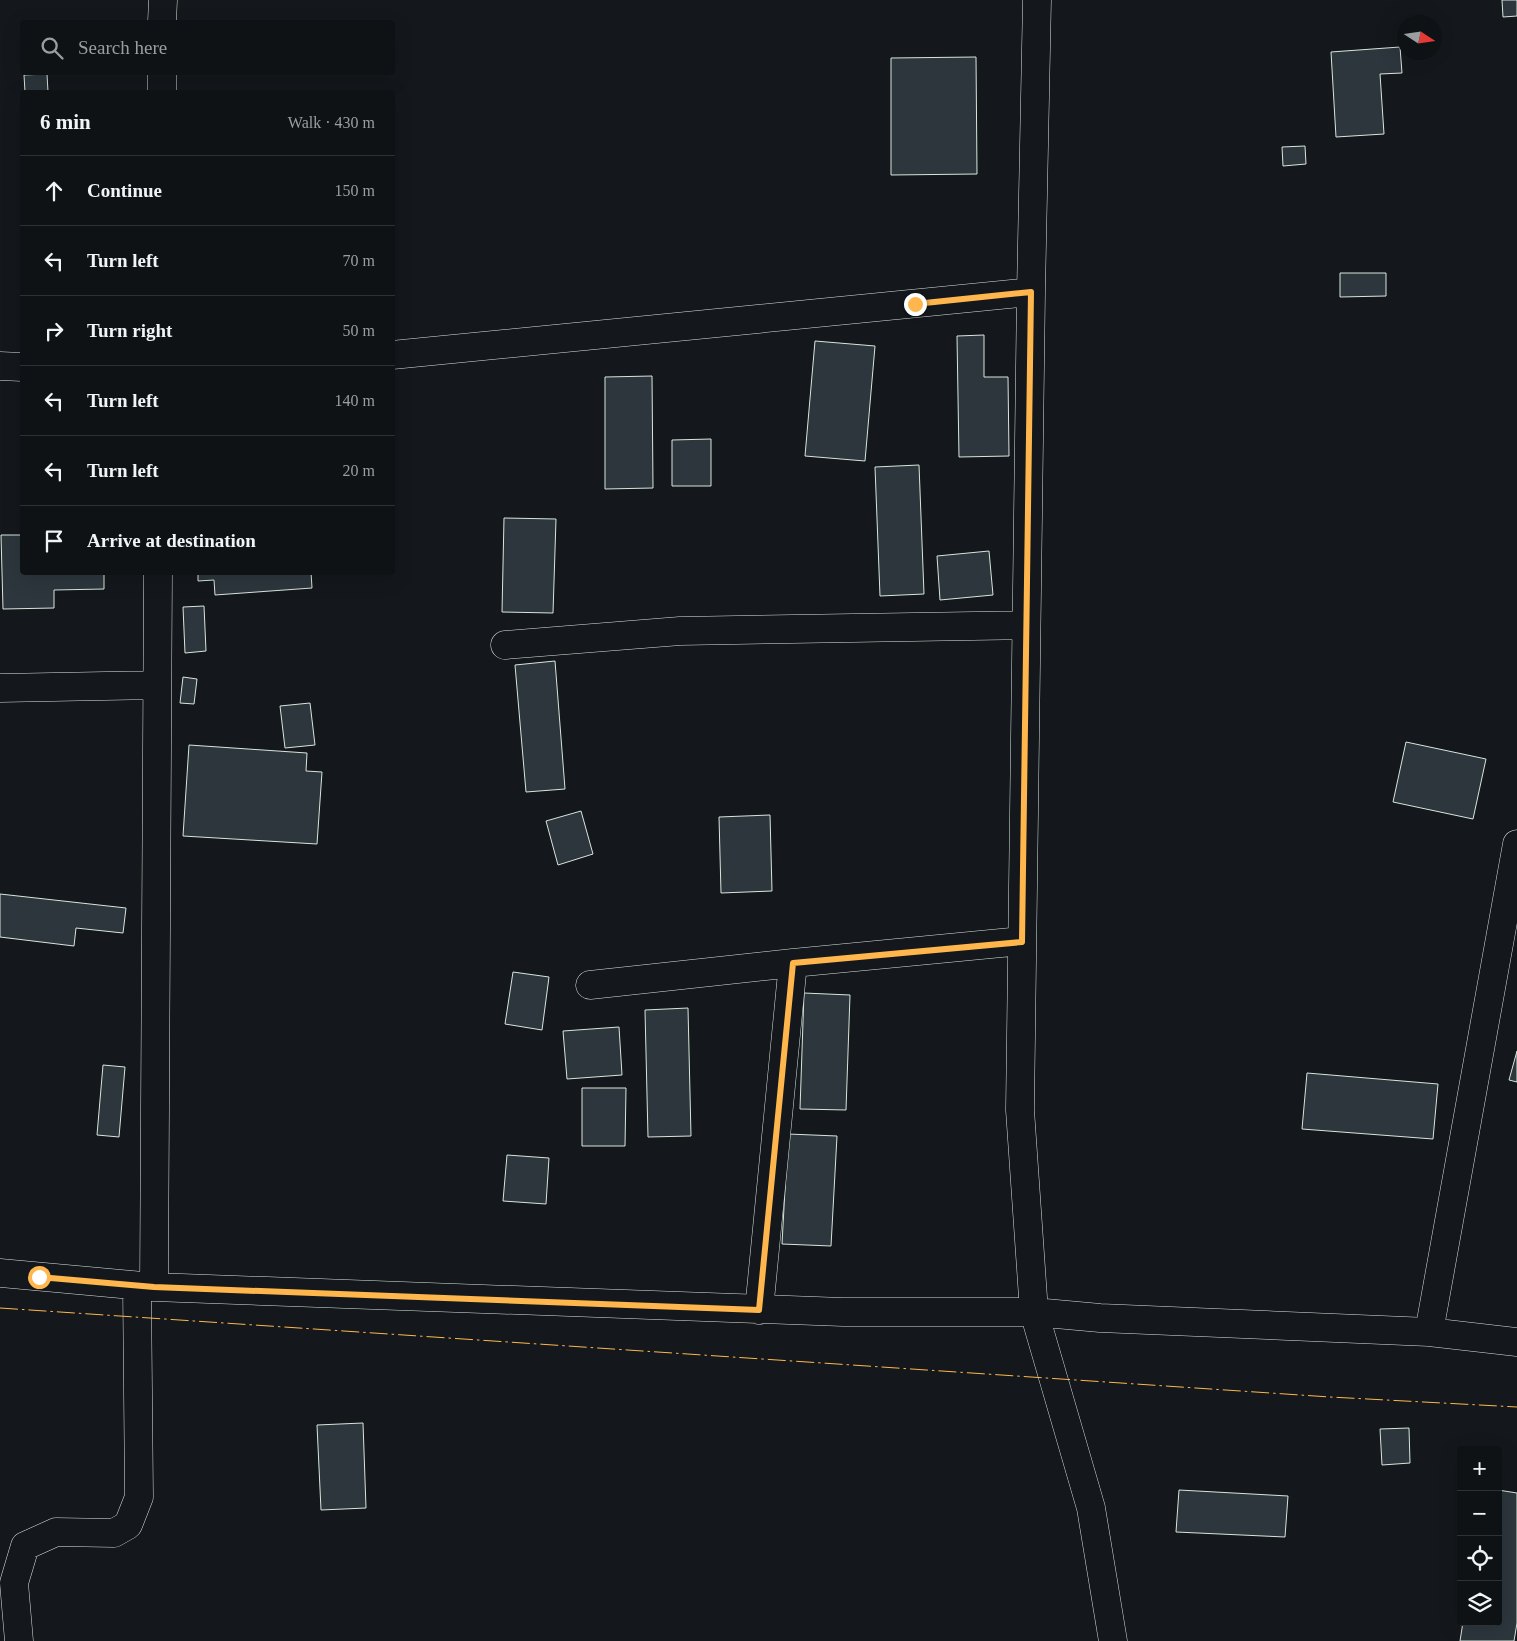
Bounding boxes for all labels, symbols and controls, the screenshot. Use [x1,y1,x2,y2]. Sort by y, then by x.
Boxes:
north arrow [1397,15,1442,60]
search box [20,20,395,75]
icon: search [38,34,66,62]
text: Search here [78,37,167,58]
text: 6 min [40,110,91,134]
text: Walk · 430 m [288,114,375,131]
icon: ahead [40,177,68,205]
text: Continue [87,180,162,201]
text: 150 m [335,182,375,199]
icon: left [40,247,68,275]
text: Turn left [87,250,159,271]
text: 70 m [343,252,375,269]
route end [904,293,927,316]
icon: right [40,317,68,345]
text: Turn right [87,320,172,341]
text: 50 m [343,322,375,339]
icon: left [40,387,68,415]
text: Turn left [87,390,159,411]
text: 140 m [335,392,375,409]
icon: left [40,457,68,485]
text: Turn left [87,460,159,481]
text: 20 m [343,462,375,479]
icon: arrive [40,527,68,555]
text: Arrive at destination [87,530,256,551]
route start [28,1266,51,1289]
map controls [1457,1446,1502,1626]
button: + [1457,1446,1502,1491]
button: − [1457,1491,1502,1536]
button: locate [1457,1536,1502,1581]
button: layers [1457,1581,1502,1626]

